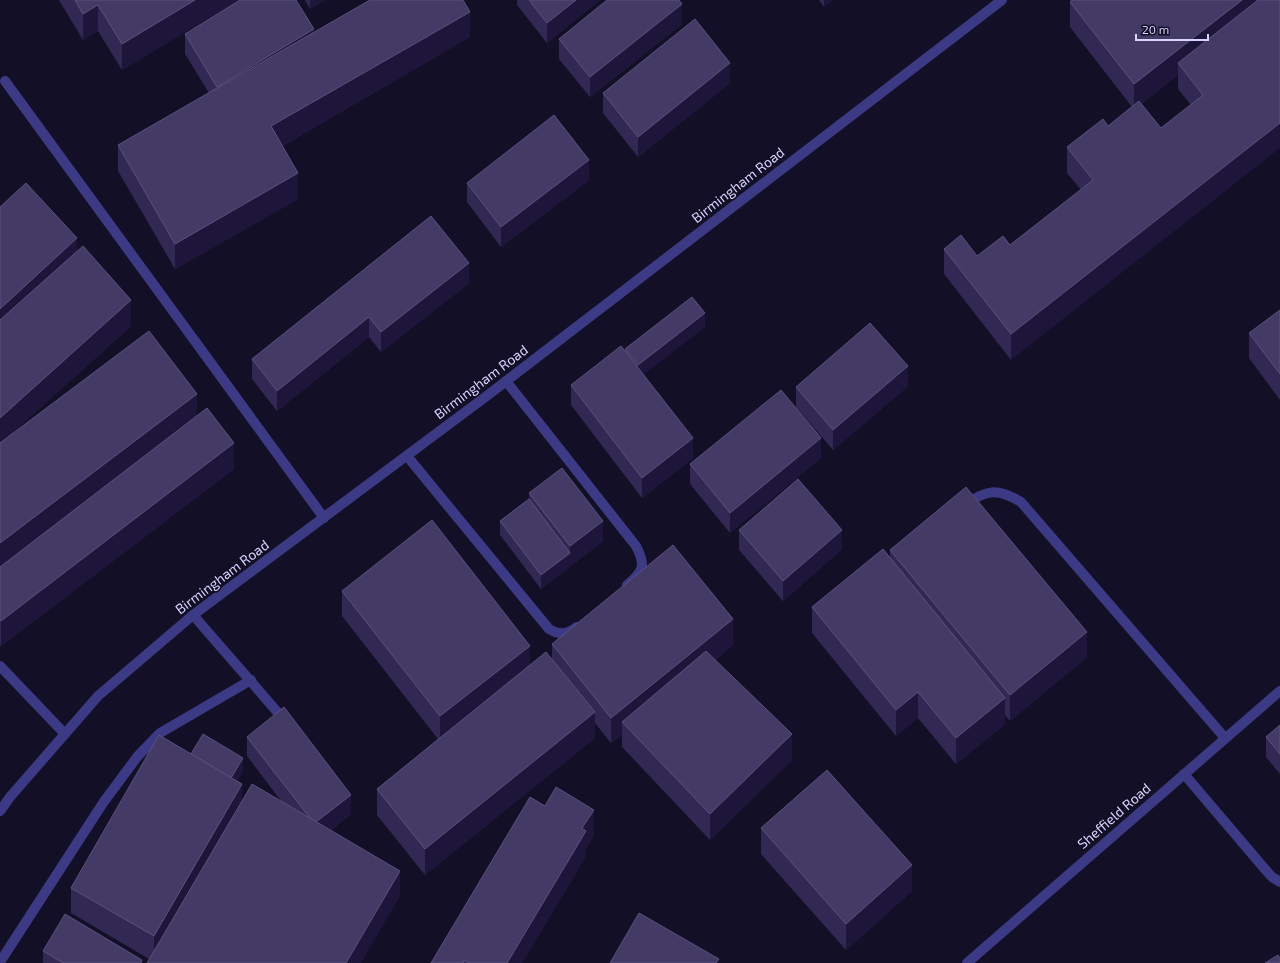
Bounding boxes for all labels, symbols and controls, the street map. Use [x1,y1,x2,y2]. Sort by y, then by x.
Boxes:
scale bar [1136,16,1208,42]
text: 20 m [1142,22,1169,36]
street label: Birmingham Road [688,143,787,226]
street label: Birmingham Road [430,341,531,422]
street label: Birmingham Road [171,536,272,617]
street label: Sheffield Road [1074,779,1154,852]

